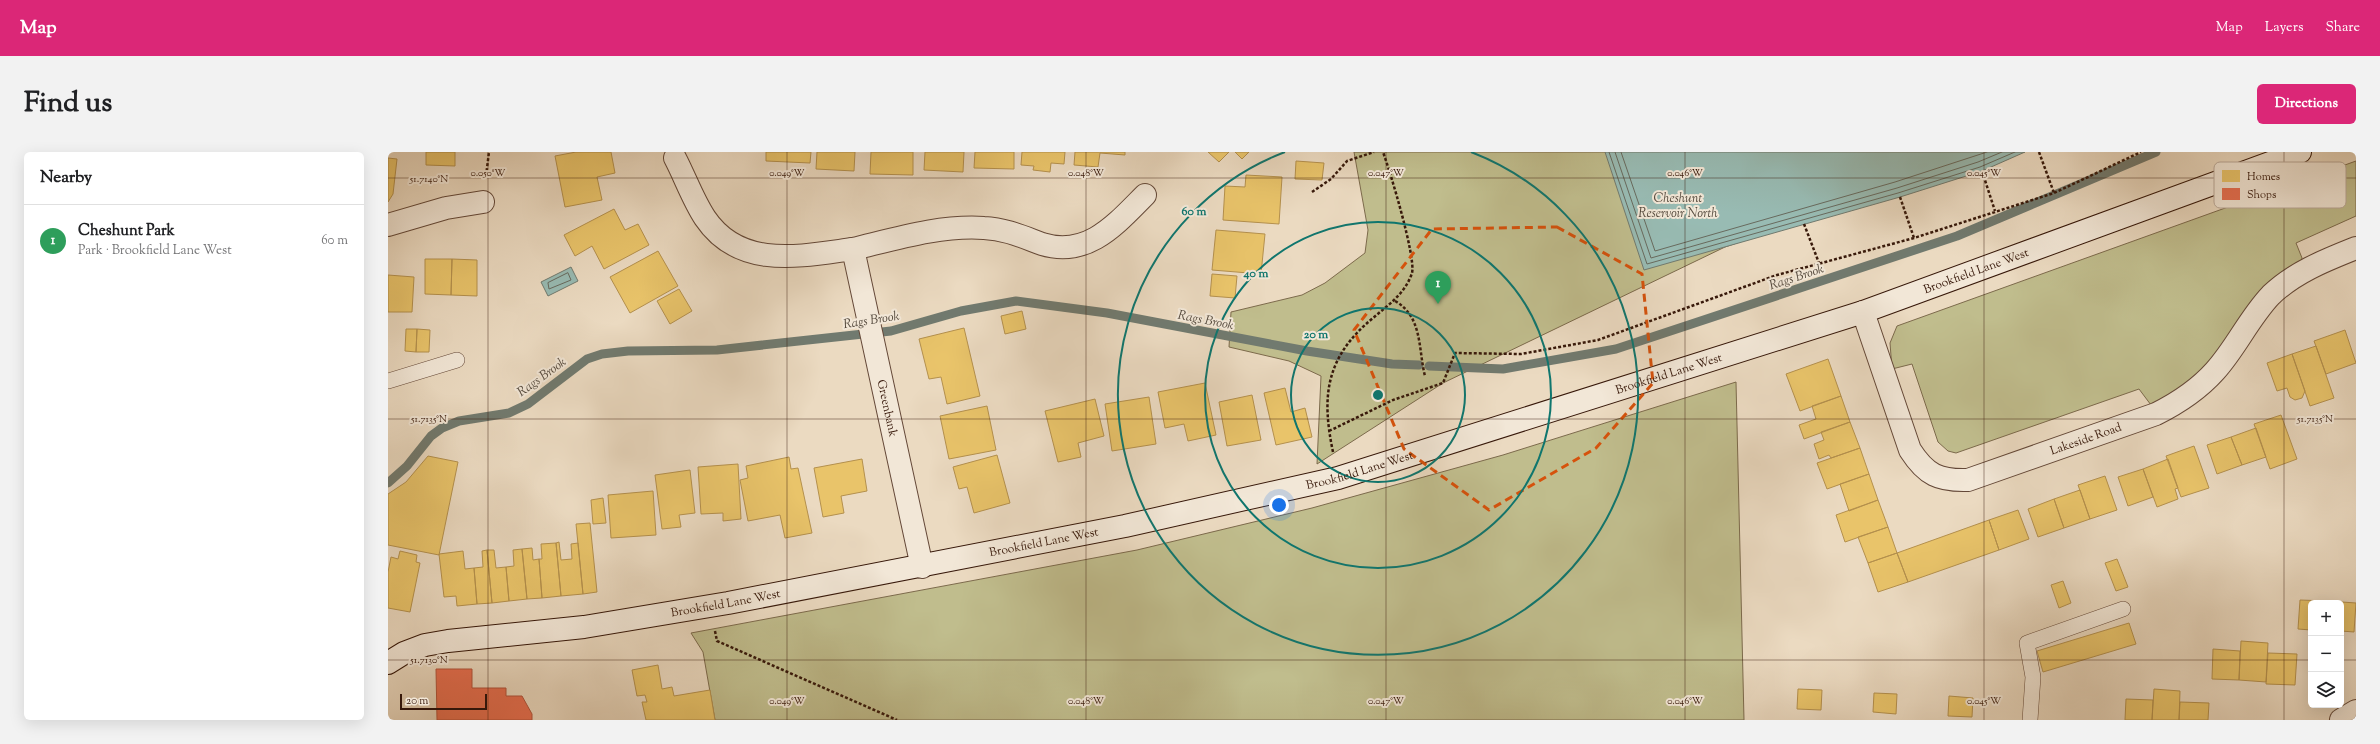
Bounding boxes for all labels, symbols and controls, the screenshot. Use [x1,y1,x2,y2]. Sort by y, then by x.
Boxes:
text: Map [20,15,57,42]
text: Map [2216,18,2243,38]
text: Layers [2265,18,2303,38]
text: Share [2325,18,2360,38]
text: Find us [24,84,112,124]
button: Directions [2257,84,2356,124]
legend [2214,162,2346,208]
text: Nearby [40,166,92,190]
text: 0.050°W [471,166,505,181]
text: 0.049°W [769,166,805,181]
text: 0.048°W [1068,166,1104,181]
text: 0.047°W [1368,166,1404,181]
text: 0.046°W [1667,166,1703,181]
text: 0.045°W [1967,166,2001,181]
text: Homes [2247,169,2280,185]
text: 51.7140°N [409,172,448,187]
text: Shops [2247,187,2276,203]
water label: Cheshunt Reservoir North [1638,190,1718,223]
text: 60 m [1182,203,1206,221]
text: Cheshunt Park [78,221,175,242]
text: 1 [51,232,55,250]
text: 60 m [321,232,348,250]
text: Park · Brookfield Lane West [78,242,232,260]
street label: Brookfield Lane West [1921,244,2031,299]
water label: Rags Brook [1767,261,1826,295]
text: 40 m [1243,265,1268,283]
pin: 1 [1425,271,1451,304]
water label: Rags Brook [1176,307,1235,335]
water label: Rags Brook [842,308,901,334]
text: 20 m [1304,326,1328,344]
street label: Brookfield Lane West [1613,349,1725,400]
water label: Rags Brook [514,354,570,402]
street label: Greenbank [872,378,902,439]
centre of rings [1371,388,1385,402]
text: 51.7135°N [410,412,447,427]
text: 51.7135°N [2296,412,2333,427]
street label: Lakeside Road [2048,419,2124,461]
street label: Brookfield Lane West [1304,447,1416,495]
your location [1269,495,1289,515]
street label: Brookfield Lane West [988,523,1100,562]
street label: Brookfield Lane West [670,585,782,622]
map controls [2308,600,2344,708]
button: + [2308,600,2344,636]
button: − [2308,636,2344,672]
text: 51.7130°N [409,653,448,668]
button: layers [2308,672,2344,708]
scale bar [400,692,487,711]
text: 20 m [406,693,428,709]
text: 0.049°W [769,694,805,709]
text: 0.048°W [1068,694,1104,709]
text: 0.047°W [1368,694,1404,709]
text: 0.046°W [1667,694,1703,709]
text: 0.045°W [1967,694,2001,709]

